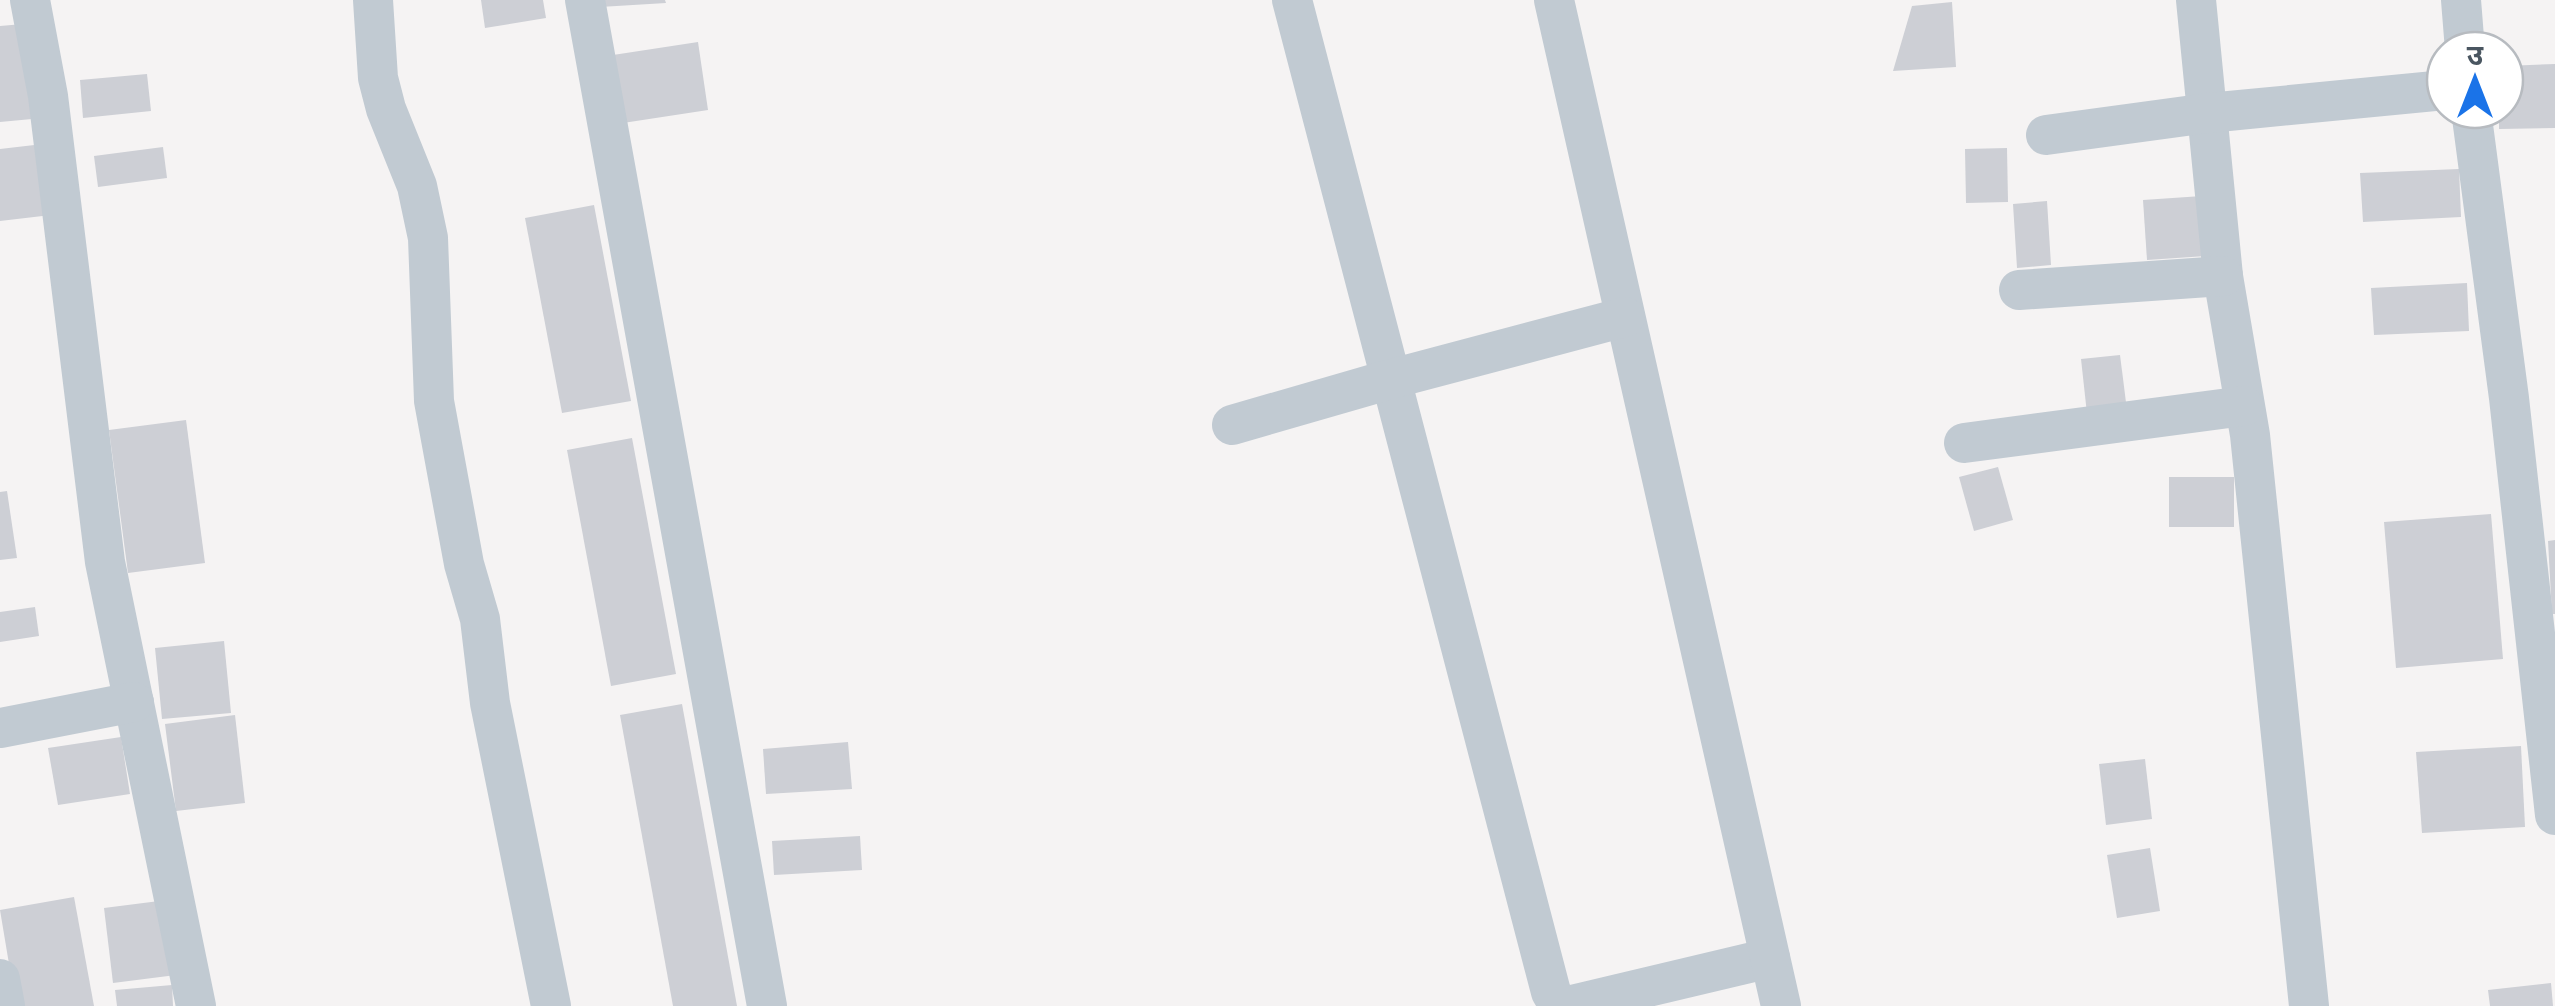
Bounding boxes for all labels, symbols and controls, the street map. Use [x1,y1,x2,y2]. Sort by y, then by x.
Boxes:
north arrow [2425,30,2525,130]
text: उ [2467,36,2484,73]

